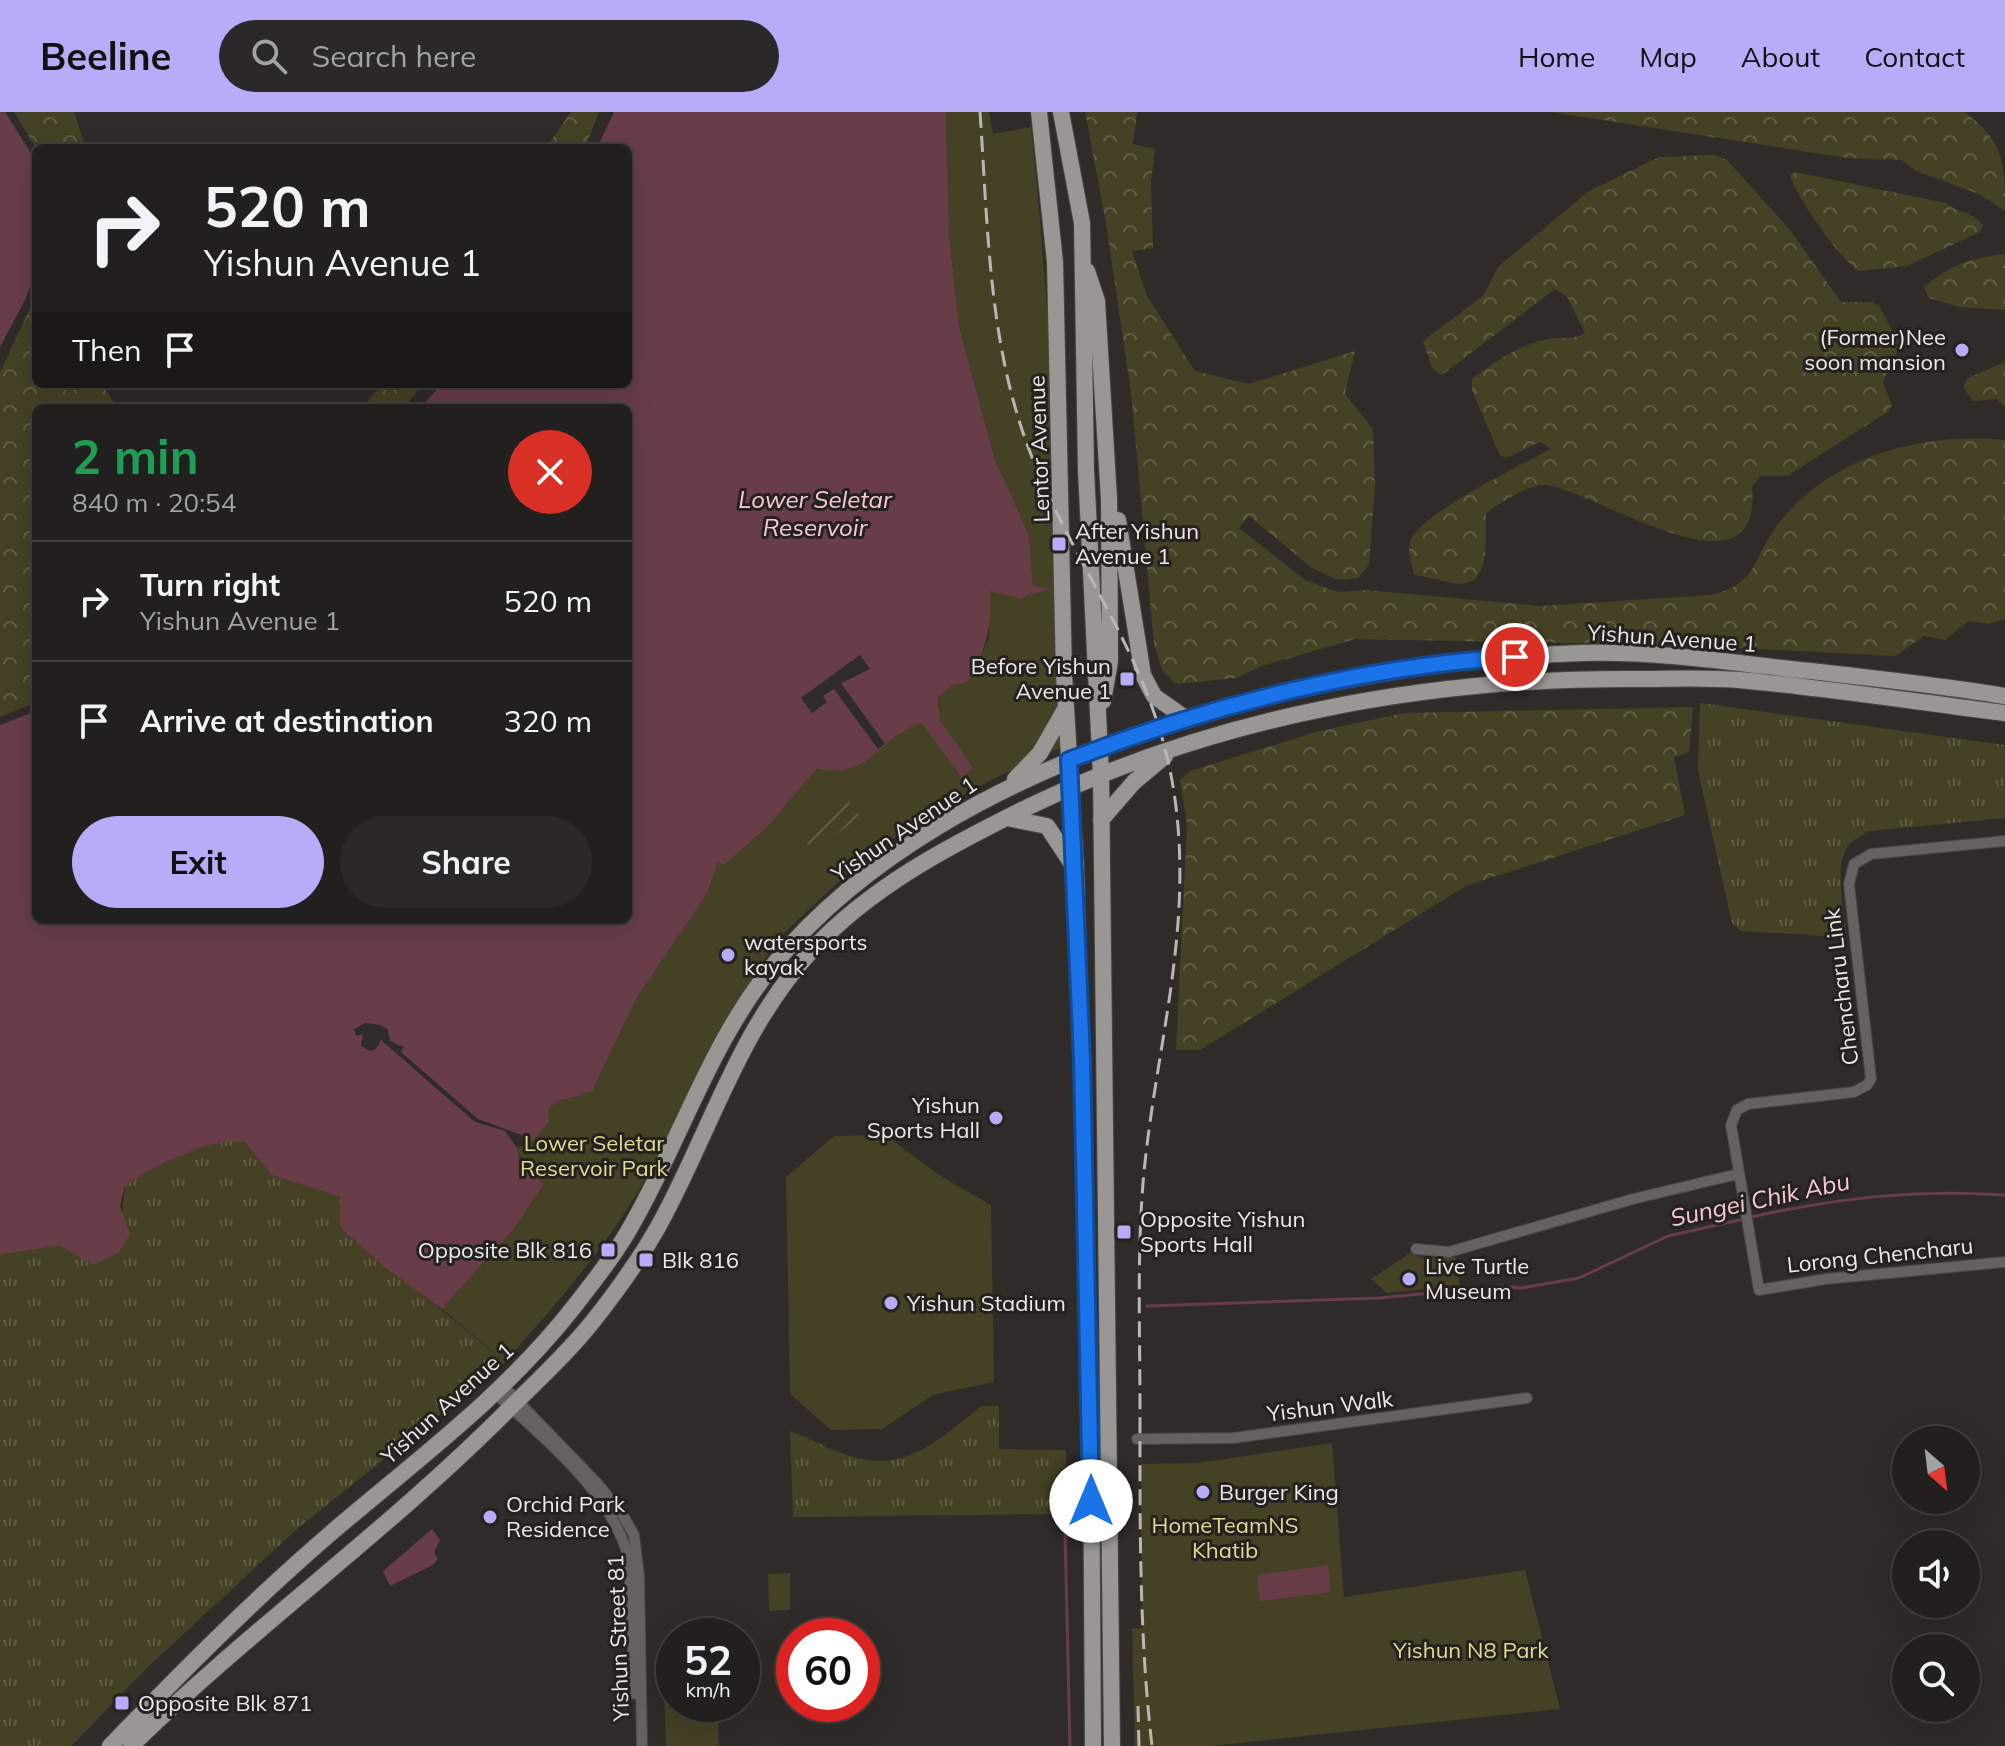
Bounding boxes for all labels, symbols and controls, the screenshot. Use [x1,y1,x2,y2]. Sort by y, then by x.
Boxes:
search box [219,20,779,92]
text: Beeline [40,32,171,80]
icon: search [247,34,291,78]
text: Search here [311,37,476,75]
text: Home [1518,39,1595,74]
text: Map [1639,39,1697,74]
text: About [1741,39,1820,74]
text: Contact [1864,39,1965,74]
text: 520 m [204,171,371,241]
icon: right [72,176,176,280]
text: Yishun Avenue 1 [204,240,481,285]
place label: (Former)Nee soon mansion [1804,323,1946,376]
icon: arrive [158,328,202,372]
text: Then [72,331,142,369]
marker: (Former)Nee soon mansion [1953,341,1971,359]
street label: Lentor Avenue [1022,375,1056,523]
text: 2 min [72,426,199,486]
button: close [508,430,592,514]
water label: Lower Seletar Reservoir [738,484,893,542]
text: 840 m · 20:54 [72,486,236,519]
place label: After Yishun Avenue 1 [1075,517,1199,570]
marker: After Yishun Avenue 1 [1050,535,1068,553]
text: Turn right [140,566,280,604]
icon: right [72,579,116,623]
text: 520 m [504,582,592,620]
text: Yishun Avenue 1 [140,604,340,637]
street label: Yishun Avenue 1 [1586,618,1757,658]
pin [1481,623,1549,691]
icon: arrive [1493,635,1537,679]
place label: Before Yishun Avenue 1 [971,652,1111,705]
marker: Before Yishun Avenue 1 [1118,670,1136,688]
icon: arrive [72,699,116,743]
text: Arrive at destination [140,702,434,740]
text: 320 m [504,702,592,740]
street label: Yishun Avenue 1 [825,770,982,889]
button: Exit [72,816,324,908]
button: Share [340,816,592,908]
street label: Chencharu Link [1817,906,1865,1067]
place label: watersports kayak [744,928,867,981]
marker: watersports kayak [719,946,737,964]
place label: Yishun Sports Hall [867,1091,980,1144]
marker: Yishun Sports Hall [987,1109,1005,1127]
park label: Lower Seletar Reservoir Park [520,1129,669,1182]
water label: Sungei Chik Abu [1667,1165,1852,1233]
place label: Opposite Yishun Sports Hall [1140,1205,1305,1258]
marker: Opposite Yishun Sports Hall [1115,1223,1133,1241]
street label: Lorong Chencharu [1785,1231,1975,1279]
place label: Opposite Blk 816 [418,1236,592,1264]
marker: Opposite Blk 816 [599,1241,617,1259]
place label: Blk 816 [662,1246,739,1274]
marker: Blk 816 [637,1251,655,1269]
place label: Live Turtle Museum [1425,1252,1529,1305]
marker: Live Turtle Museum [1400,1270,1418,1288]
place label: Yishun Stadium [906,1289,1066,1317]
marker: Yishun Stadium [882,1294,900,1312]
street label: Yishun Avenue 1 [374,1336,519,1471]
street label: Yishun Walk [1264,1384,1395,1428]
north arrow [1892,1426,1980,1514]
map controls [1892,1426,1980,1722]
position arrow [1049,1459,1133,1543]
place label: Burger King [1219,1478,1339,1506]
marker: Burger King [1194,1483,1212,1501]
place label: Orchid Park Residence [506,1490,626,1543]
marker: Orchid Park Residence [481,1508,499,1526]
park label: HomeTeamNS Khatib [1152,1511,1298,1564]
button: sound [1892,1530,1980,1618]
street label: Yishun Street 81 [601,1554,635,1723]
speed limit sign: 60 [776,1618,880,1722]
button: search [1892,1634,1980,1722]
text: 52 [684,1635,732,1685]
park label: Yishun N8 Park [1392,1636,1549,1664]
text: km/h [685,1677,731,1702]
place label: Opposite Blk 871 [138,1689,312,1717]
marker: Opposite Blk 871 [113,1694,131,1712]

